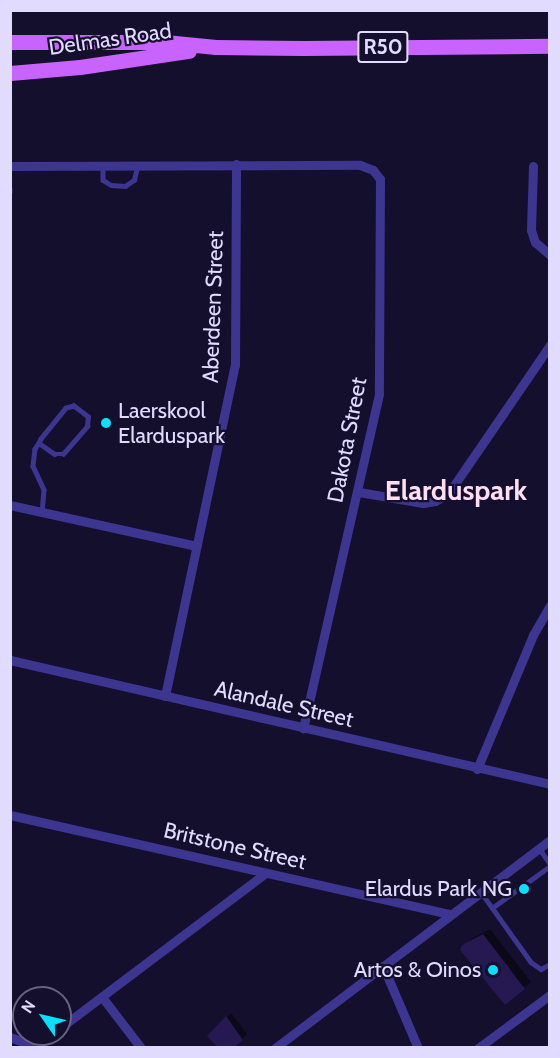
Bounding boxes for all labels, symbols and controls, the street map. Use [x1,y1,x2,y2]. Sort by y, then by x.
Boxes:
street label: Delmas Road [47,17,173,61]
road number: R50 [356,29,410,65]
street label: Aberdeen Street [197,230,229,384]
street label: Dakota Street [322,375,372,505]
place label: Laerskool Elarduspark [118,397,225,448]
marker: Laerskool Elarduspark [99,416,113,430]
district label: Elarduspark [385,473,527,507]
street label: Alandale Street [212,675,356,733]
street label: Britstone Street [161,817,309,875]
place label: Elardus Park NG [365,876,512,902]
marker: Elardus Park NG [517,882,531,896]
place label: Artos & Oinos [354,957,481,983]
marker: Artos & Oinos [486,963,500,977]
north arrow [12,986,72,1046]
text: N [17,997,39,1017]

